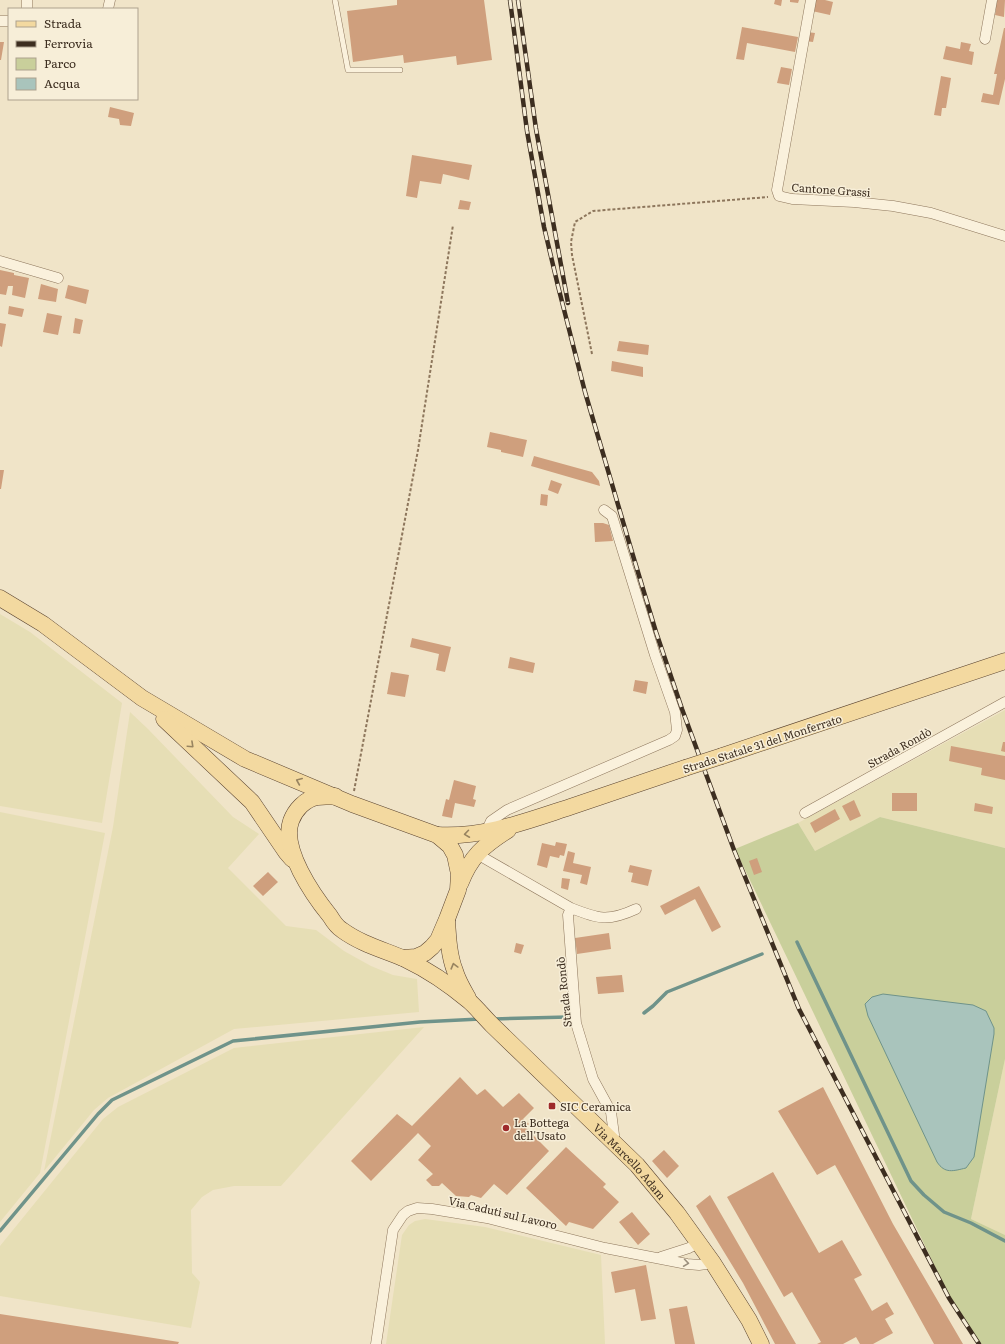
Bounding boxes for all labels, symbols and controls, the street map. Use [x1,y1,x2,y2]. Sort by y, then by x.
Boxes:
legend [8,8,138,100]
text: Strada [44,14,82,32]
text: Ferrovia [44,34,93,52]
text: Parco [44,54,76,72]
text: Acqua [44,74,80,92]
street label: Cantone Grassi [791,178,871,200]
street label: Strada Statale 31 del Monferrato [680,710,844,776]
street label: Strada Rondò [864,723,934,771]
one-way arrow [186,740,194,747]
one-way arrow [296,778,303,786]
one-way arrow [464,829,470,838]
street label: Strada Rondò [551,956,575,1028]
one-way arrow [450,963,459,970]
place label: SIC Ceramica [560,1098,631,1114]
marker: SIC Ceramica [547,1101,557,1111]
place label: La Bottega dell'Usato [514,1114,569,1143]
street label: Via Marcello Adam [590,1119,670,1203]
marker: La Bottega dell'Usato [501,1123,511,1133]
street label: Via Caduti sul Lavoro [447,1192,559,1232]
one-way arrow [683,1258,689,1267]

